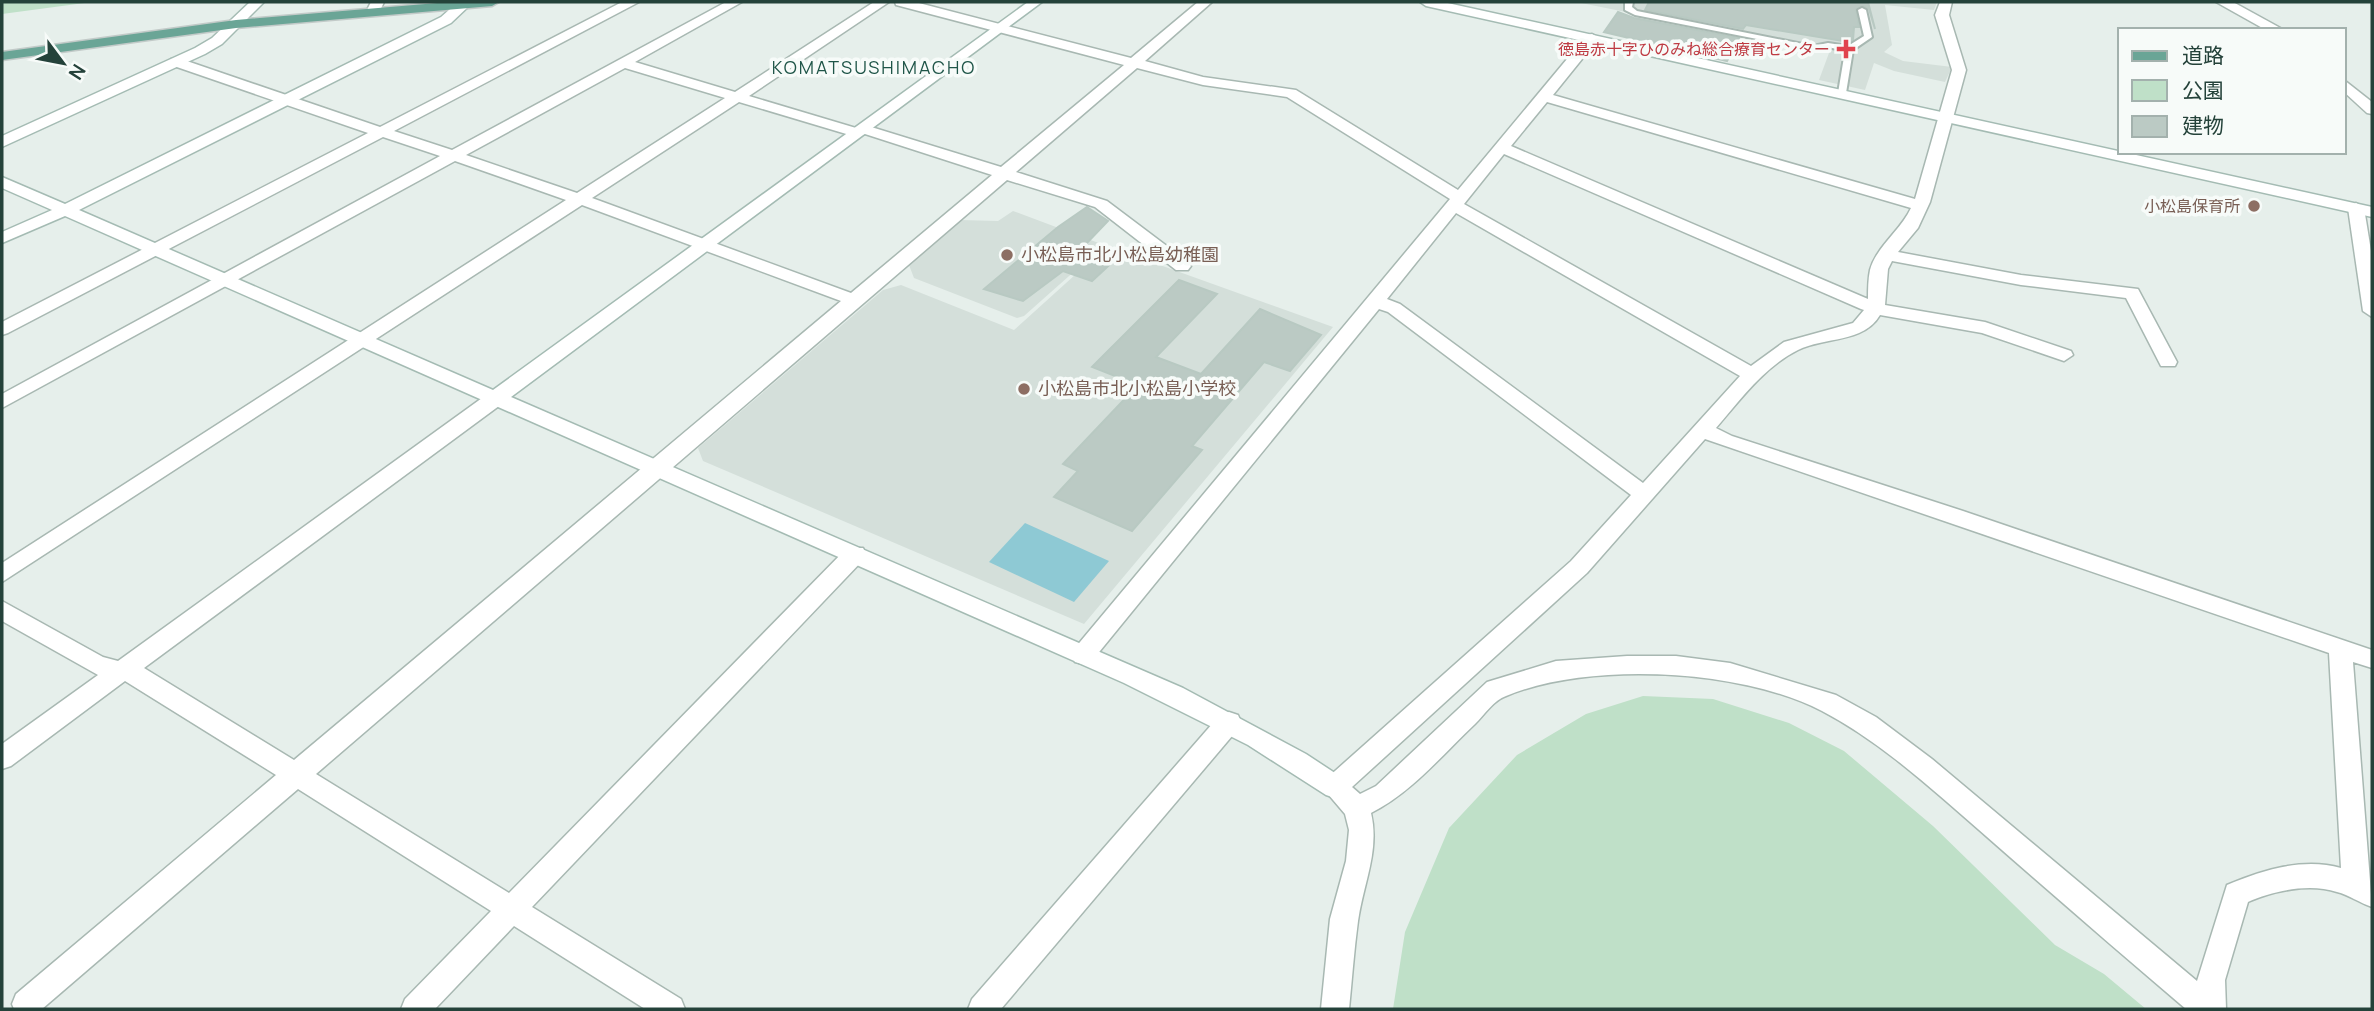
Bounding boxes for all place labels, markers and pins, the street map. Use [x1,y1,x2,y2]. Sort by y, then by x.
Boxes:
place label: 徳島赤十字ひのみね総合療育センター [1558,38,1830,60]
marker: 徳島赤十字ひのみね総合療育センター [1836,39,1856,59]
place label: 小松島保育所 [2144,195,2240,217]
marker: 小松島保育所 [2246,198,2262,214]
place label: 小松島市北小松島幼稚園 [1021,242,1219,266]
marker: 小松島市北小松島幼稚園 [999,247,1015,263]
place label: 小松島市北小松島小学校 [1038,376,1236,400]
marker: 小松島市北小松島小学校 [1016,381,1032,397]

